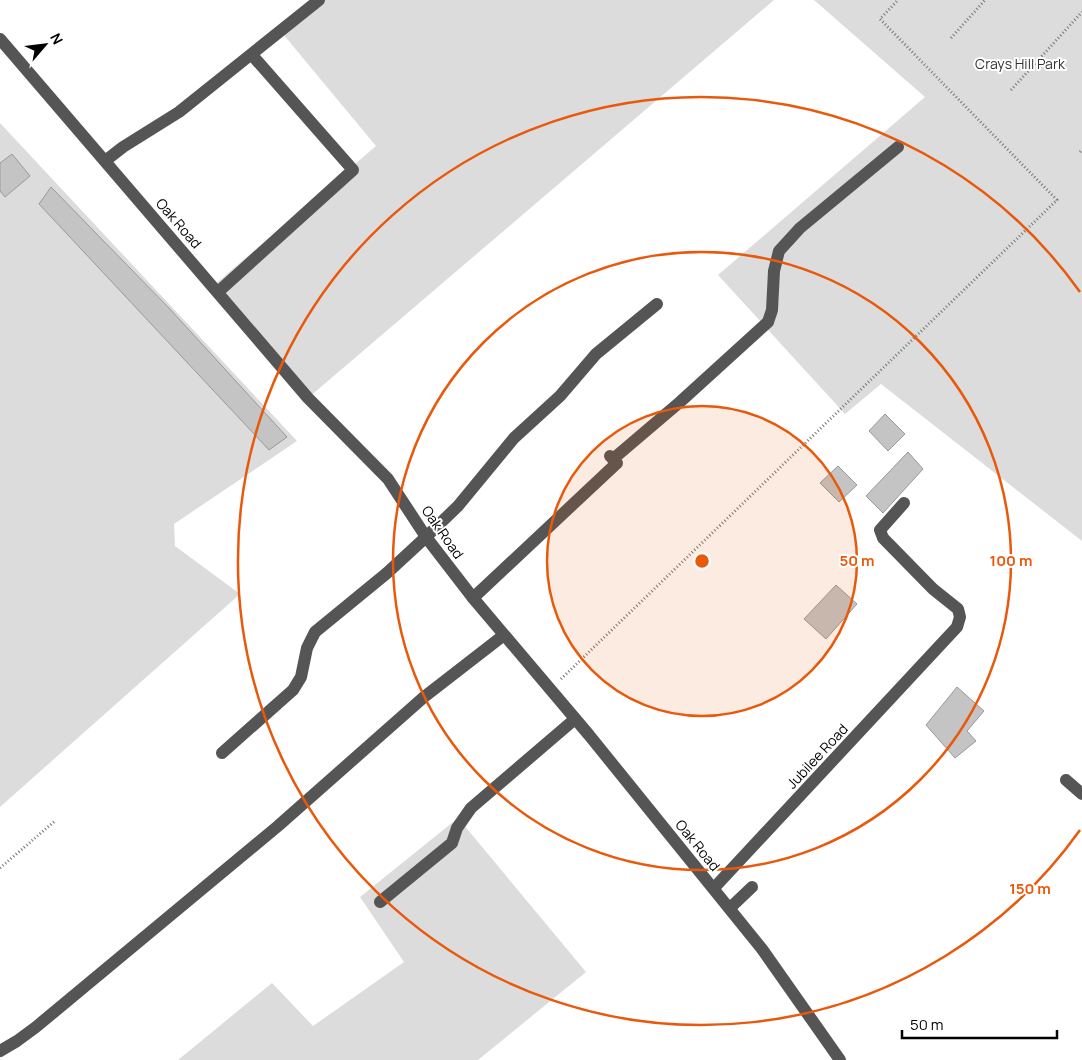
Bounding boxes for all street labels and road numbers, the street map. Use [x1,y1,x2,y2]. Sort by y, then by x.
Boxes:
street label: Oak Road [152,194,206,252]
street label: Oak Road [418,502,468,562]
street label: Jubilee Road [782,720,852,792]
street label: Oak Road [671,815,725,875]

